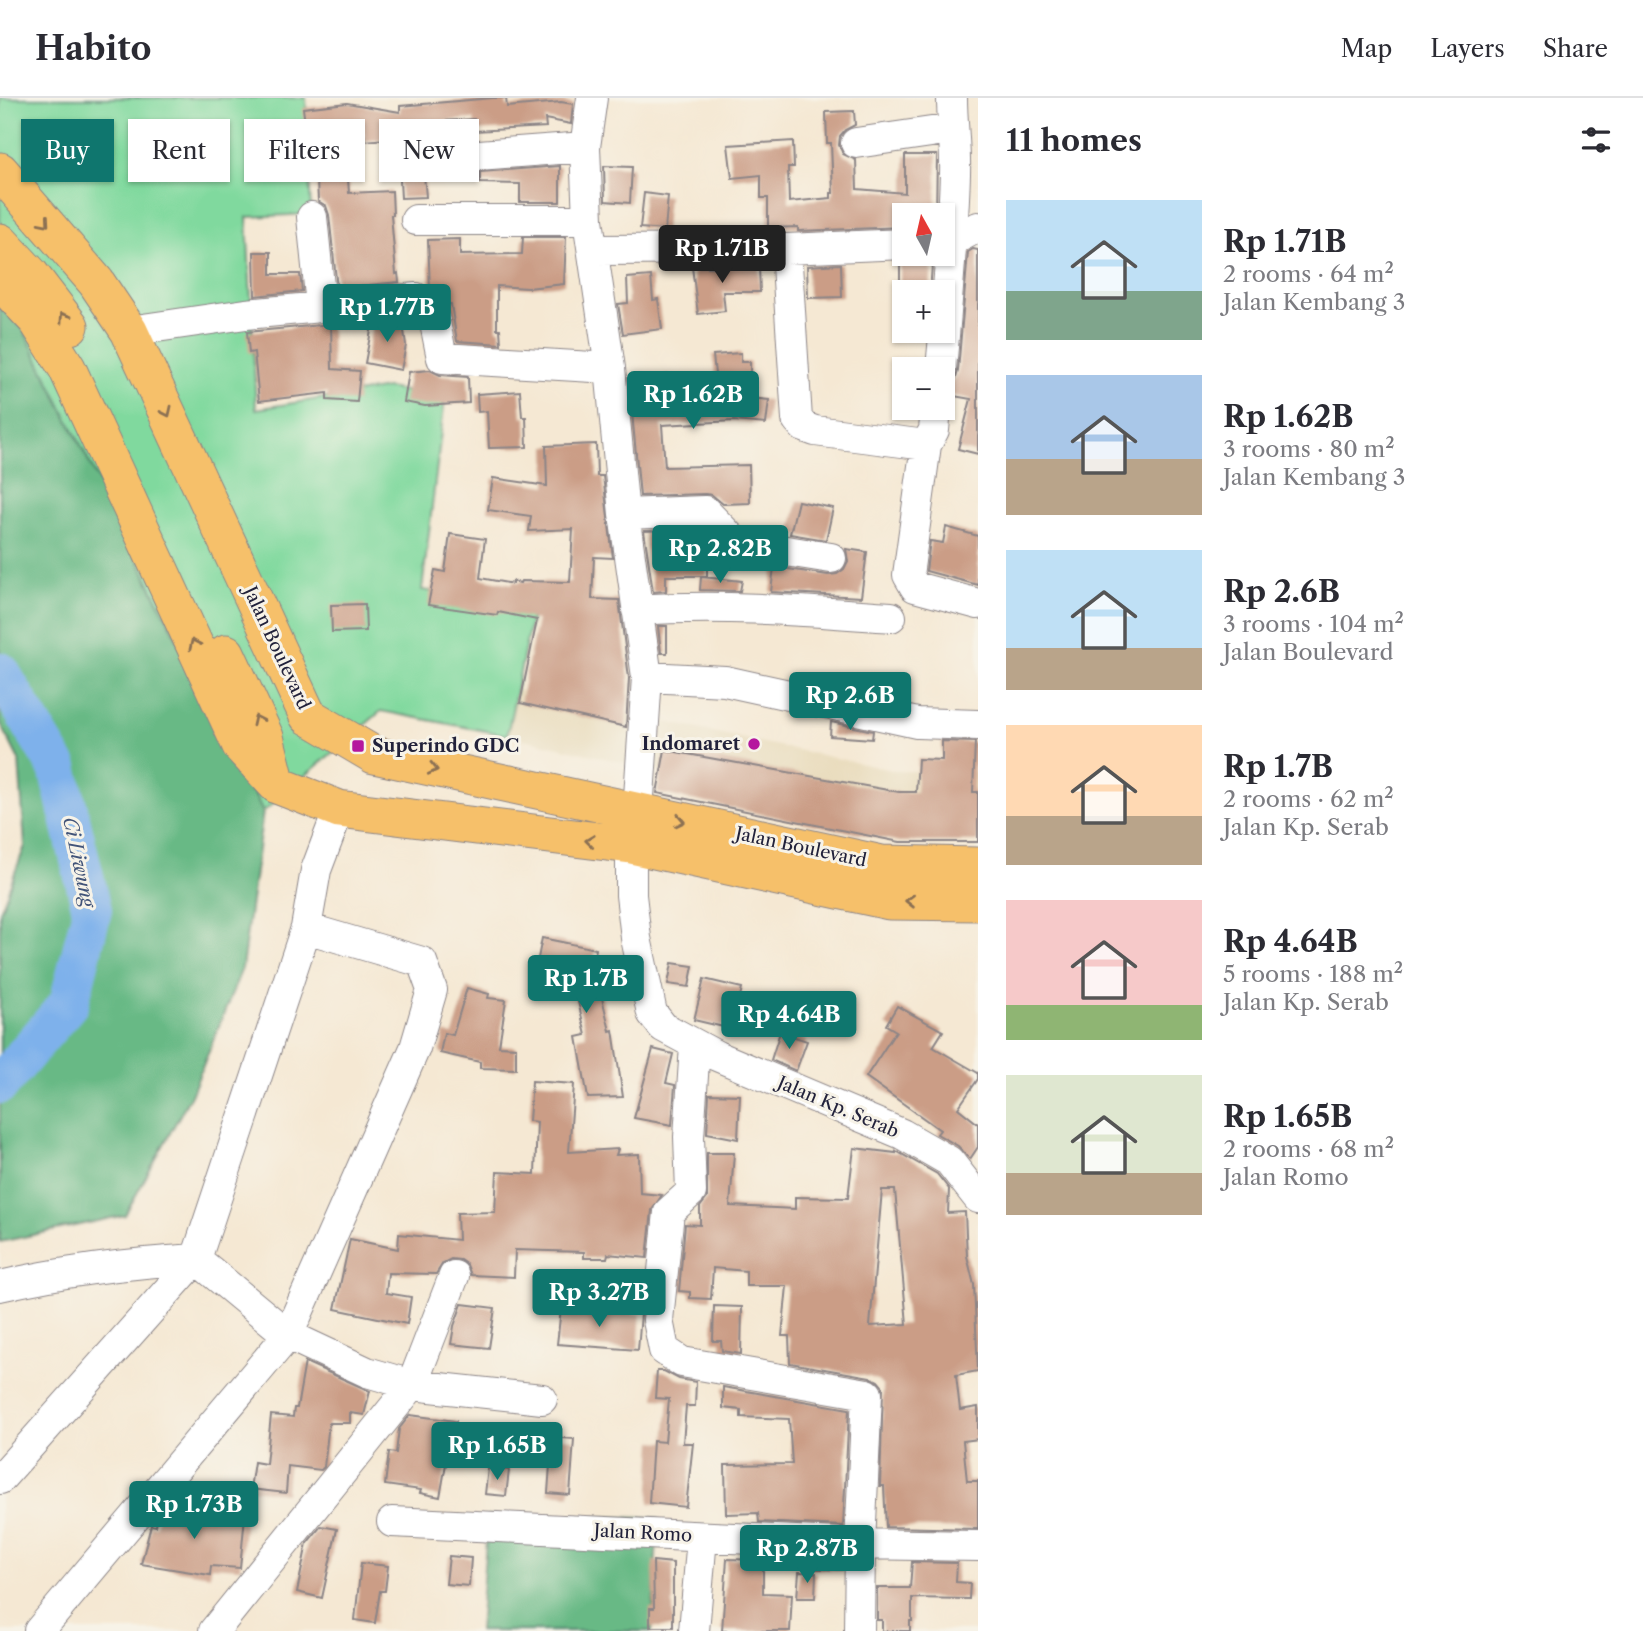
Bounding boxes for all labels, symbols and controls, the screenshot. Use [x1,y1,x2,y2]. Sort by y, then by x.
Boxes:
text: Habito [35,28,151,69]
text: Map [1341,34,1392,63]
text: Layers [1430,34,1505,63]
text: Share [1543,34,1608,63]
chip: Buy [21,119,114,182]
chip: Rent [128,119,230,182]
chip: Filters [244,119,365,182]
chip: New [379,119,479,182]
icon: filters [1577,121,1615,159]
text: 11 homes [1006,122,1142,159]
north arrow [892,203,956,266]
map controls [892,203,955,420]
one-way arrow [37,214,49,227]
text: Rp 1.71B [1223,223,1347,260]
pin: Rp 1.71B [650,226,794,285]
icon: home [1062,228,1146,312]
text: Rp 1.71B [675,234,769,262]
text: 2 rooms · 64 m² [1223,260,1394,288]
button: + [892,280,955,343]
pin: Rp 1.77B [315,285,459,344]
text: Jalan Kembang 3 [1223,288,1405,316]
text: Rp 1.77B [339,293,435,321]
one-way arrow [60,312,72,325]
button: − [892,357,955,420]
pin: Rp 1.62B [621,372,765,431]
text: Rp 1.62B [643,380,743,408]
text: Rp 1.62B [1223,398,1353,435]
icon: home [1062,403,1146,487]
one-way arrow [159,405,173,417]
text: 3 rooms · 80 m² [1223,435,1395,463]
text: Jalan Kembang 3 [1223,463,1405,491]
pin: Rp 2.82B [648,526,792,585]
text: Rp 2.82B [668,534,772,562]
text: Rp 2.6B [1223,573,1340,610]
icon: home [1062,578,1146,662]
street label: Jalan Boulevard [238,580,315,713]
text: 3 rooms · 104 m² [1223,610,1404,638]
text: Jalan Boulevard [1223,638,1393,666]
one-way arrow [188,639,202,651]
pin: Rp 2.6B [785,672,915,732]
text: Rp 2.6B [805,681,895,709]
one-way arrow [252,715,266,728]
place label: Indomaret [642,733,741,755]
place label: Superindo GDC [372,735,519,757]
marker: Indomaret [746,736,762,752]
marker: Superindo GDC [350,738,366,754]
text: Rp 1.7B [1223,748,1333,785]
icon: home [1062,753,1146,837]
one-way arrow [427,760,439,775]
text: 2 rooms · 62 m² [1223,785,1394,813]
one-way arrow [674,813,686,828]
text: Jalan Kp. Serab [1223,813,1389,841]
water label: Ci Liwung [58,815,100,912]
street label: Jalan Boulevard [731,822,869,872]
one-way arrow [585,833,596,848]
one-way arrow [904,893,915,909]
text: Rp 4.64B [1223,923,1358,960]
icon: home [1062,928,1146,1012]
pin: Rp 1.7B [521,956,651,1015]
text: 5 rooms · 188 m² [1223,960,1403,988]
text: Rp 1.7B [544,964,628,992]
text: Jalan Kp. Serab [1223,988,1389,1016]
pin: Rp 4.64B [717,992,861,1051]
text: Rp 4.64B [737,1000,841,1028]
street label: Jalan Kp. Serab [771,1070,902,1143]
text: Rp 1.65B [1223,1098,1352,1135]
icon: home [1062,1103,1146,1187]
text: 2 rooms · 68 m² [1223,1135,1394,1163]
text: Jalan Romo [1223,1163,1349,1191]
pin: Rp 3.27B [527,1270,671,1329]
text: Rp 3.27B [549,1278,649,1306]
pin: Rp 1.65B [425,1422,569,1482]
text: Rp 1.65B [447,1431,547,1459]
pin: Rp 1.73B [122,1482,266,1541]
text: Rp 1.73B [145,1490,243,1518]
street label: Jalan Romo [590,1519,693,1547]
pin: Rp 2.87B [735,1526,879,1585]
text: Rp 2.87B [756,1534,858,1562]

